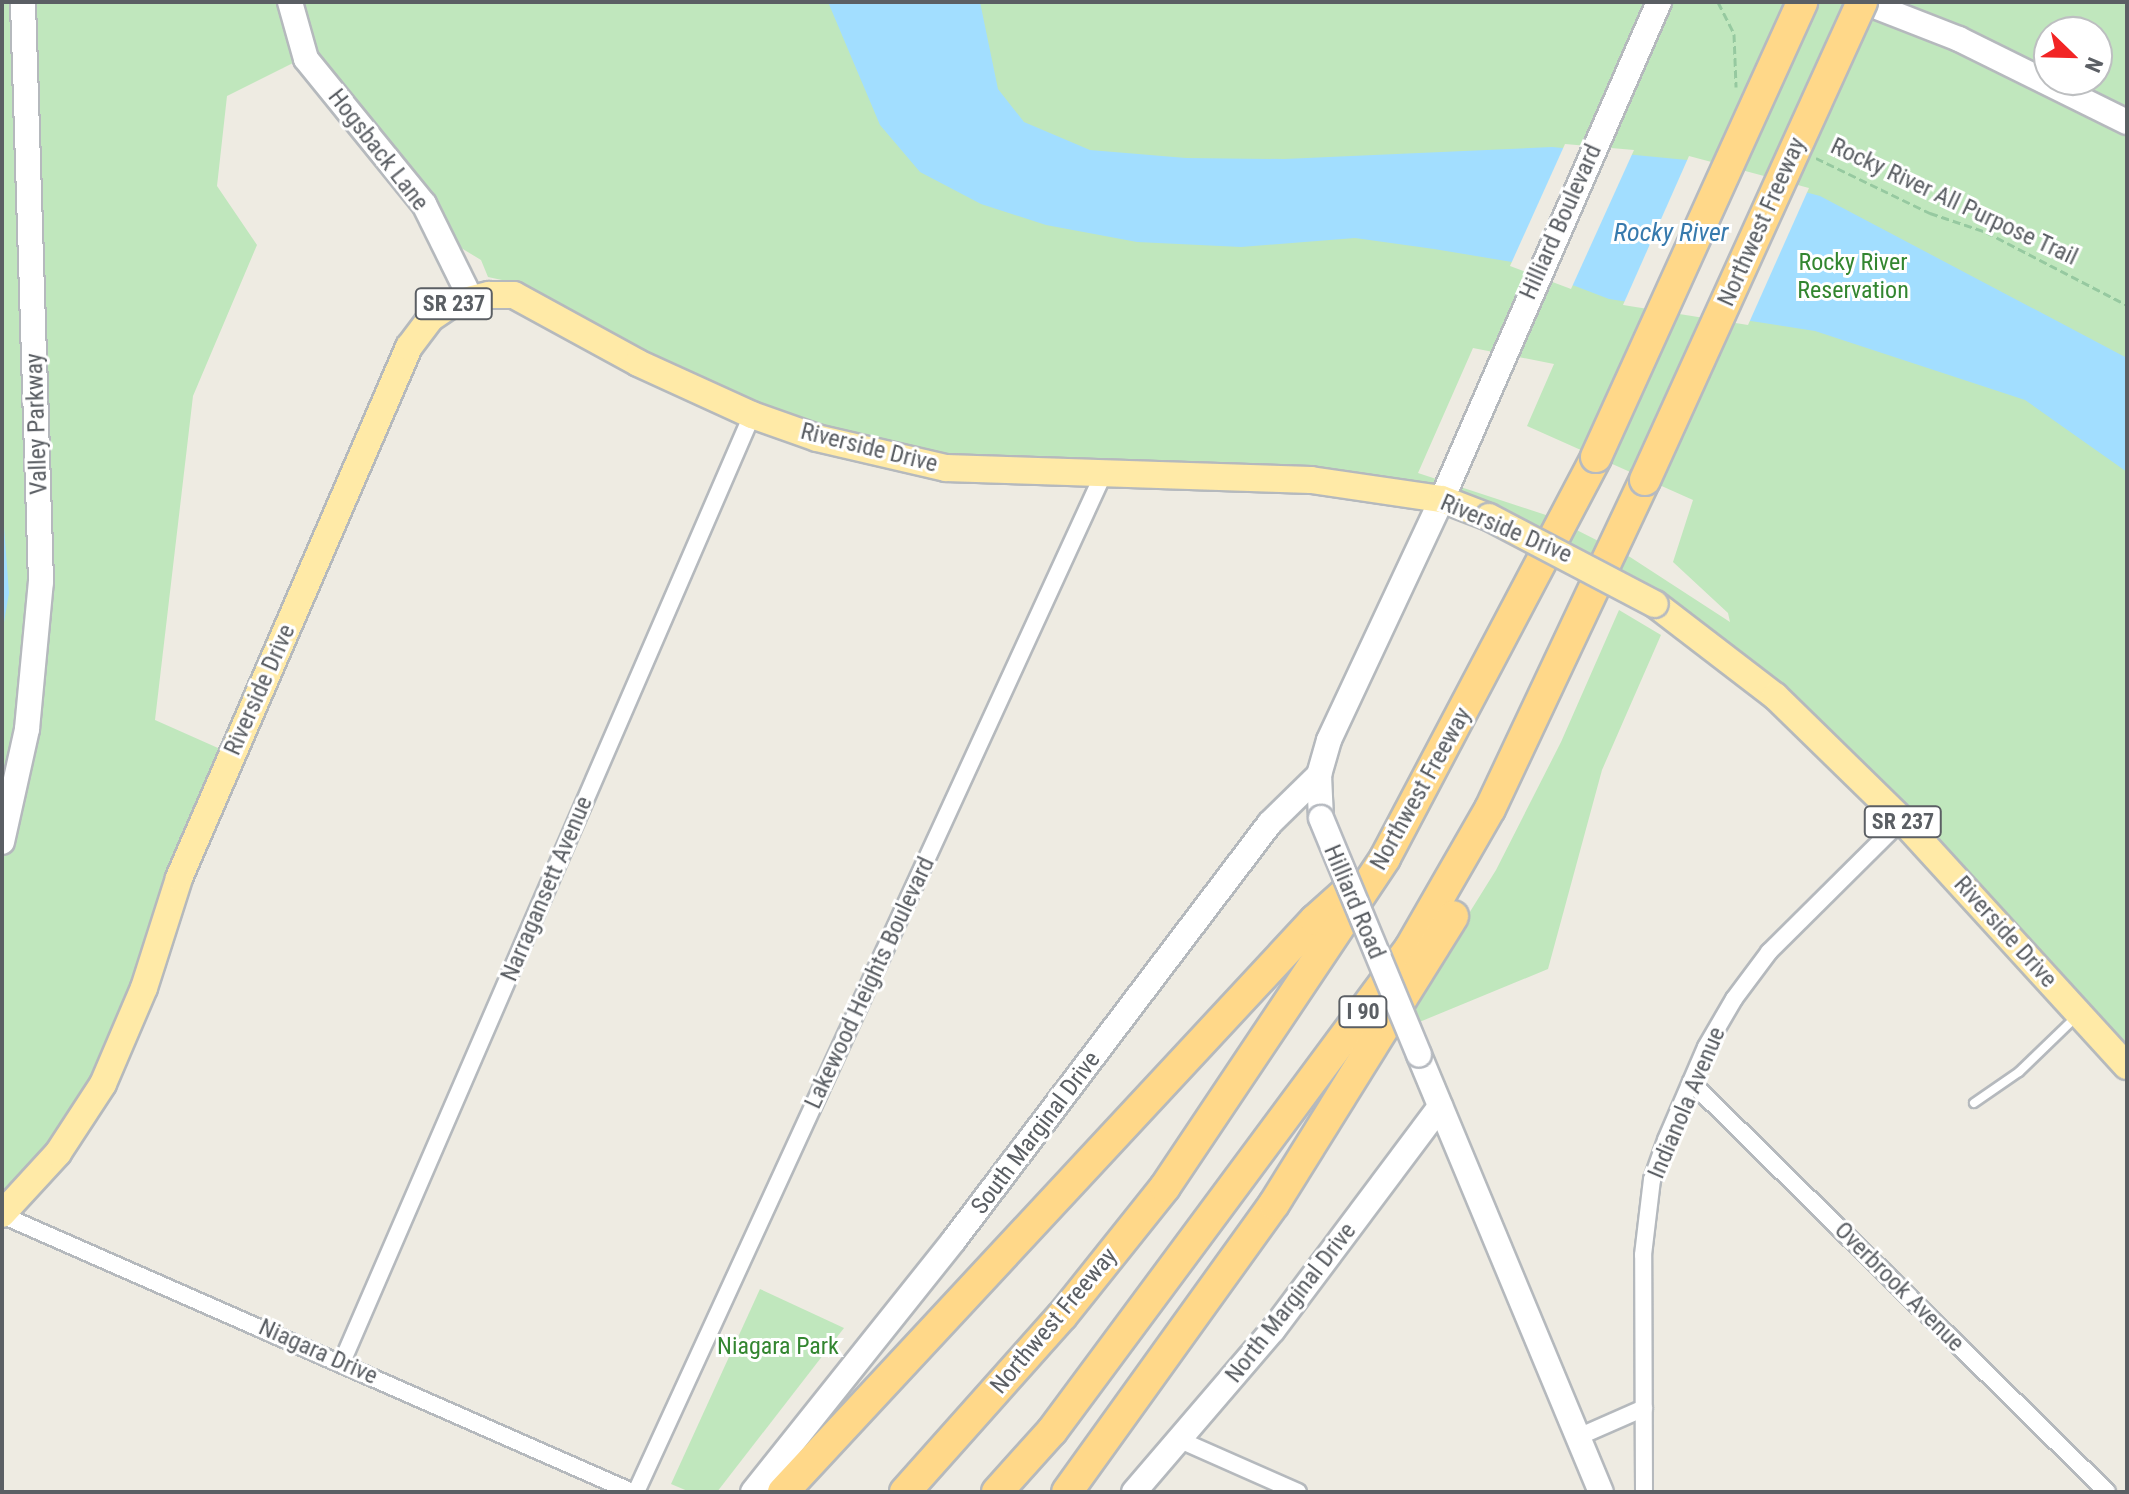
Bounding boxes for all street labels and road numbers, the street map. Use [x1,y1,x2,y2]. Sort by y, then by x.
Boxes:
street label: Hogsback Lane [322,84,434,216]
street label: Rocky River All Purpose Trail [1826,132,2082,272]
street label: Northwest Freeway [1712,133,1812,311]
street label: Hilliard Boulevard [1514,140,1608,304]
road number: SR 237 [414,286,494,322]
street label: Valley Parkway [20,353,54,495]
street label: Riverside Drive [798,417,940,479]
street label: Riverside Drive [1436,488,1576,570]
street label: Riverside Drive [218,620,302,760]
street label: Northwest Freeway [1364,703,1478,875]
street label: Narragansett Avenue [495,792,599,986]
road number: SR 237 [1863,804,1943,840]
street label: Hilliard Road [1317,841,1391,963]
street label: Lakewood Heights Boulevard [799,853,941,1113]
street label: Riverside Drive [1947,870,2063,994]
road number: I 90 [1337,994,1389,1030]
street label: Indianola Avenue [1642,1023,1732,1183]
street label: South Marginal Drive [965,1046,1107,1220]
street label: Overbrook Avenue [1828,1216,1970,1358]
street label: North Marginal Drive [1220,1217,1362,1389]
street label: Northwest Freeway [985,1242,1123,1400]
street label: Niagara Drive [254,1313,382,1391]

